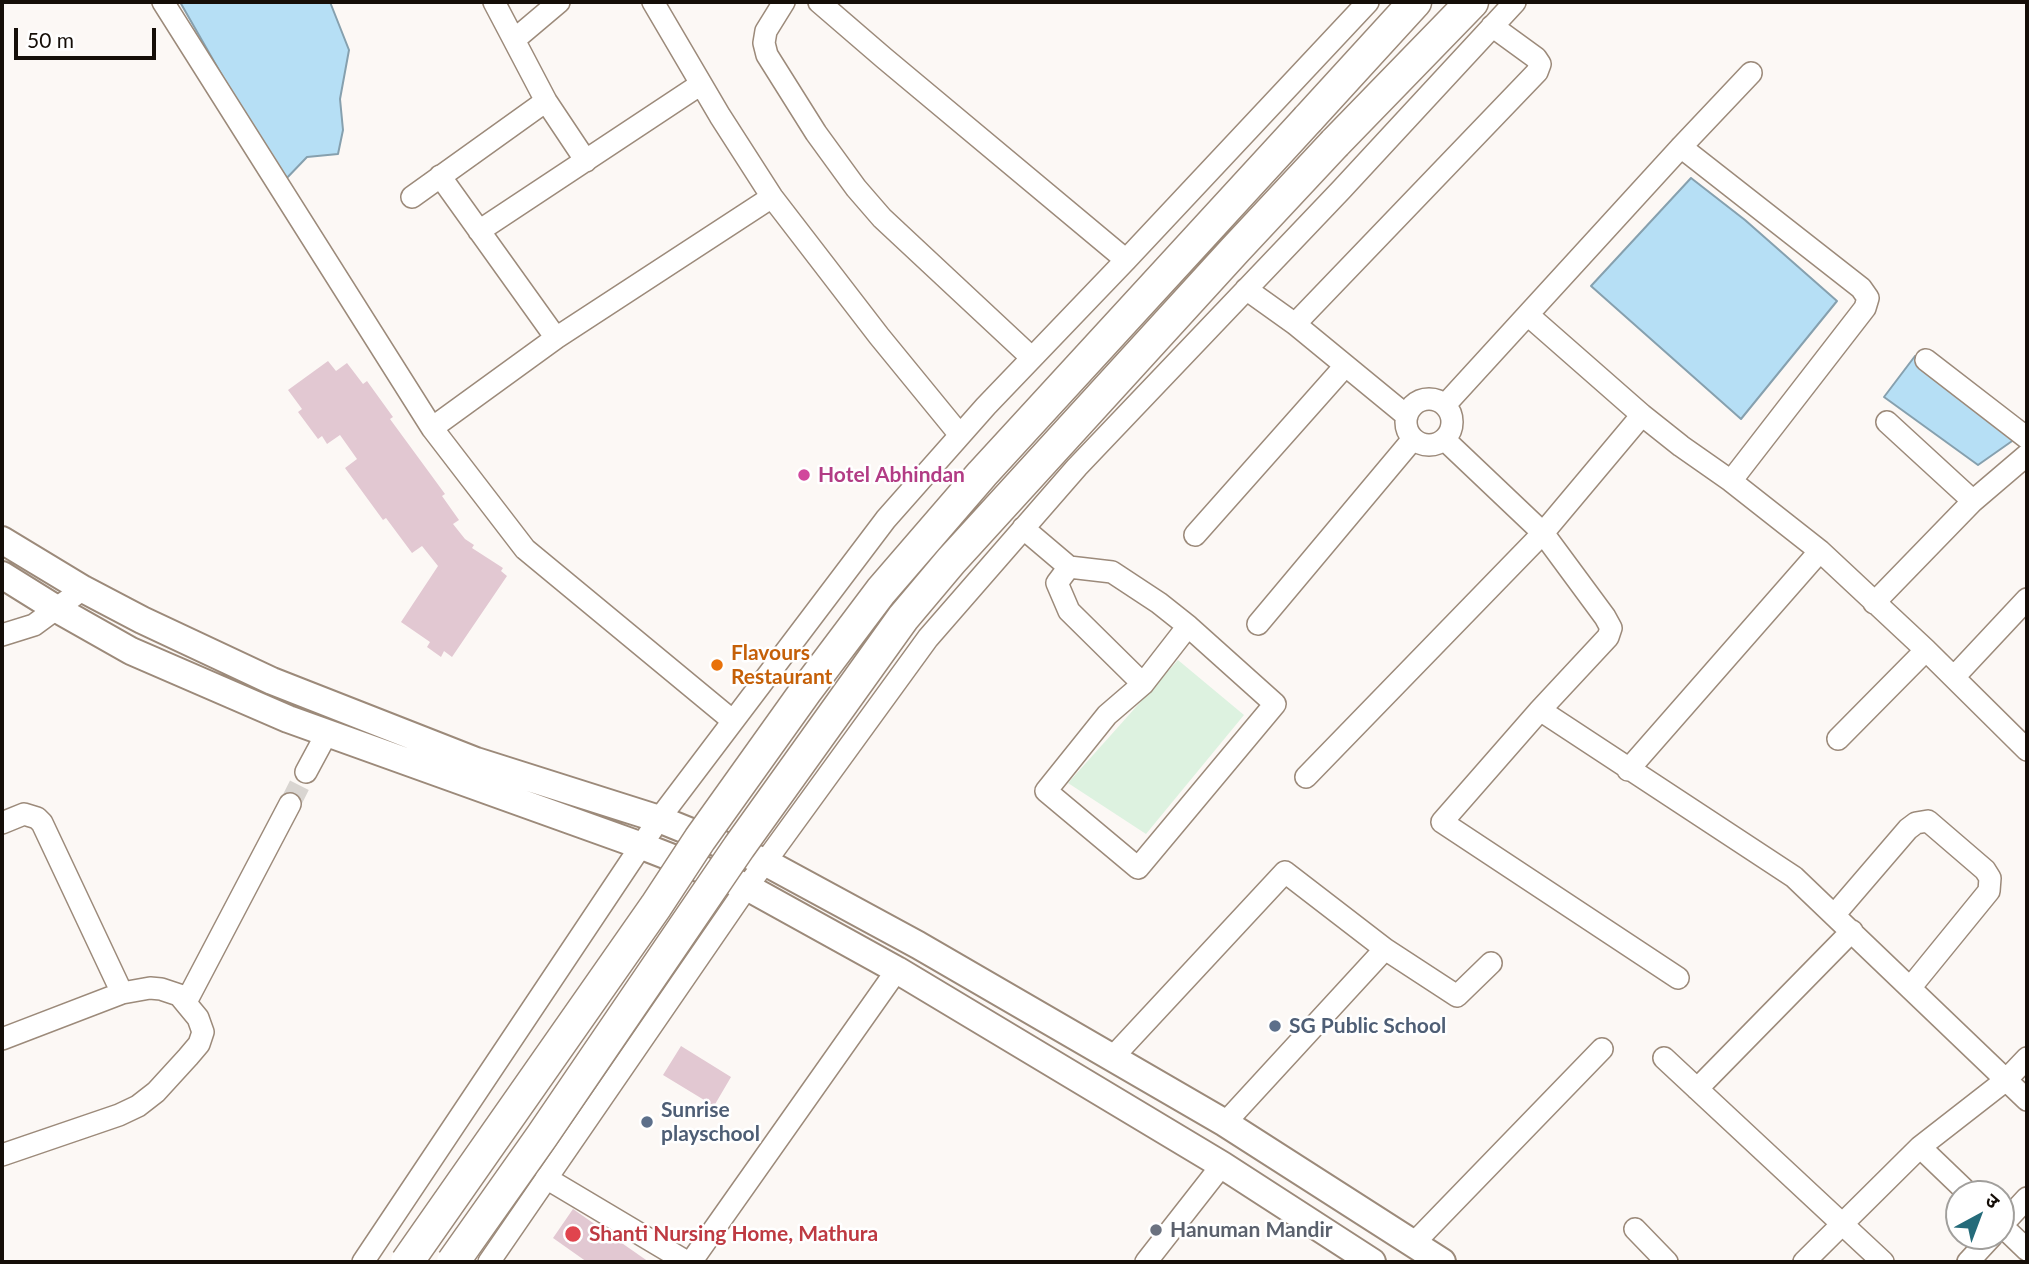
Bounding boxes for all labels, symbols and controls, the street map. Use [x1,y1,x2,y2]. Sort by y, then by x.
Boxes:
scale bar [18,14,159,58]
text: 50 m [27,27,74,52]
place label: Hotel Abhindan [818,462,965,488]
marker: Hotel Abhindan [796,467,812,483]
place label: Flavours Restaurant [731,640,832,690]
marker: Flavours Restaurant [709,657,725,673]
place label: SG Public School [1289,1013,1446,1039]
marker: SG Public School [1267,1018,1283,1034]
place label: Sunrise playschool [661,1097,760,1147]
marker: Sunrise playschool [639,1114,655,1130]
north arrow [1945,1180,2015,1250]
text: उ [1981,1188,2005,1213]
place label: Hanuman Mandir [1170,1217,1333,1243]
place label: Shanti Nursing Home, Mathura [589,1221,878,1247]
marker: Hanuman Mandir [1148,1222,1164,1238]
marker: Shanti Nursing Home, Mathura [563,1224,583,1244]

